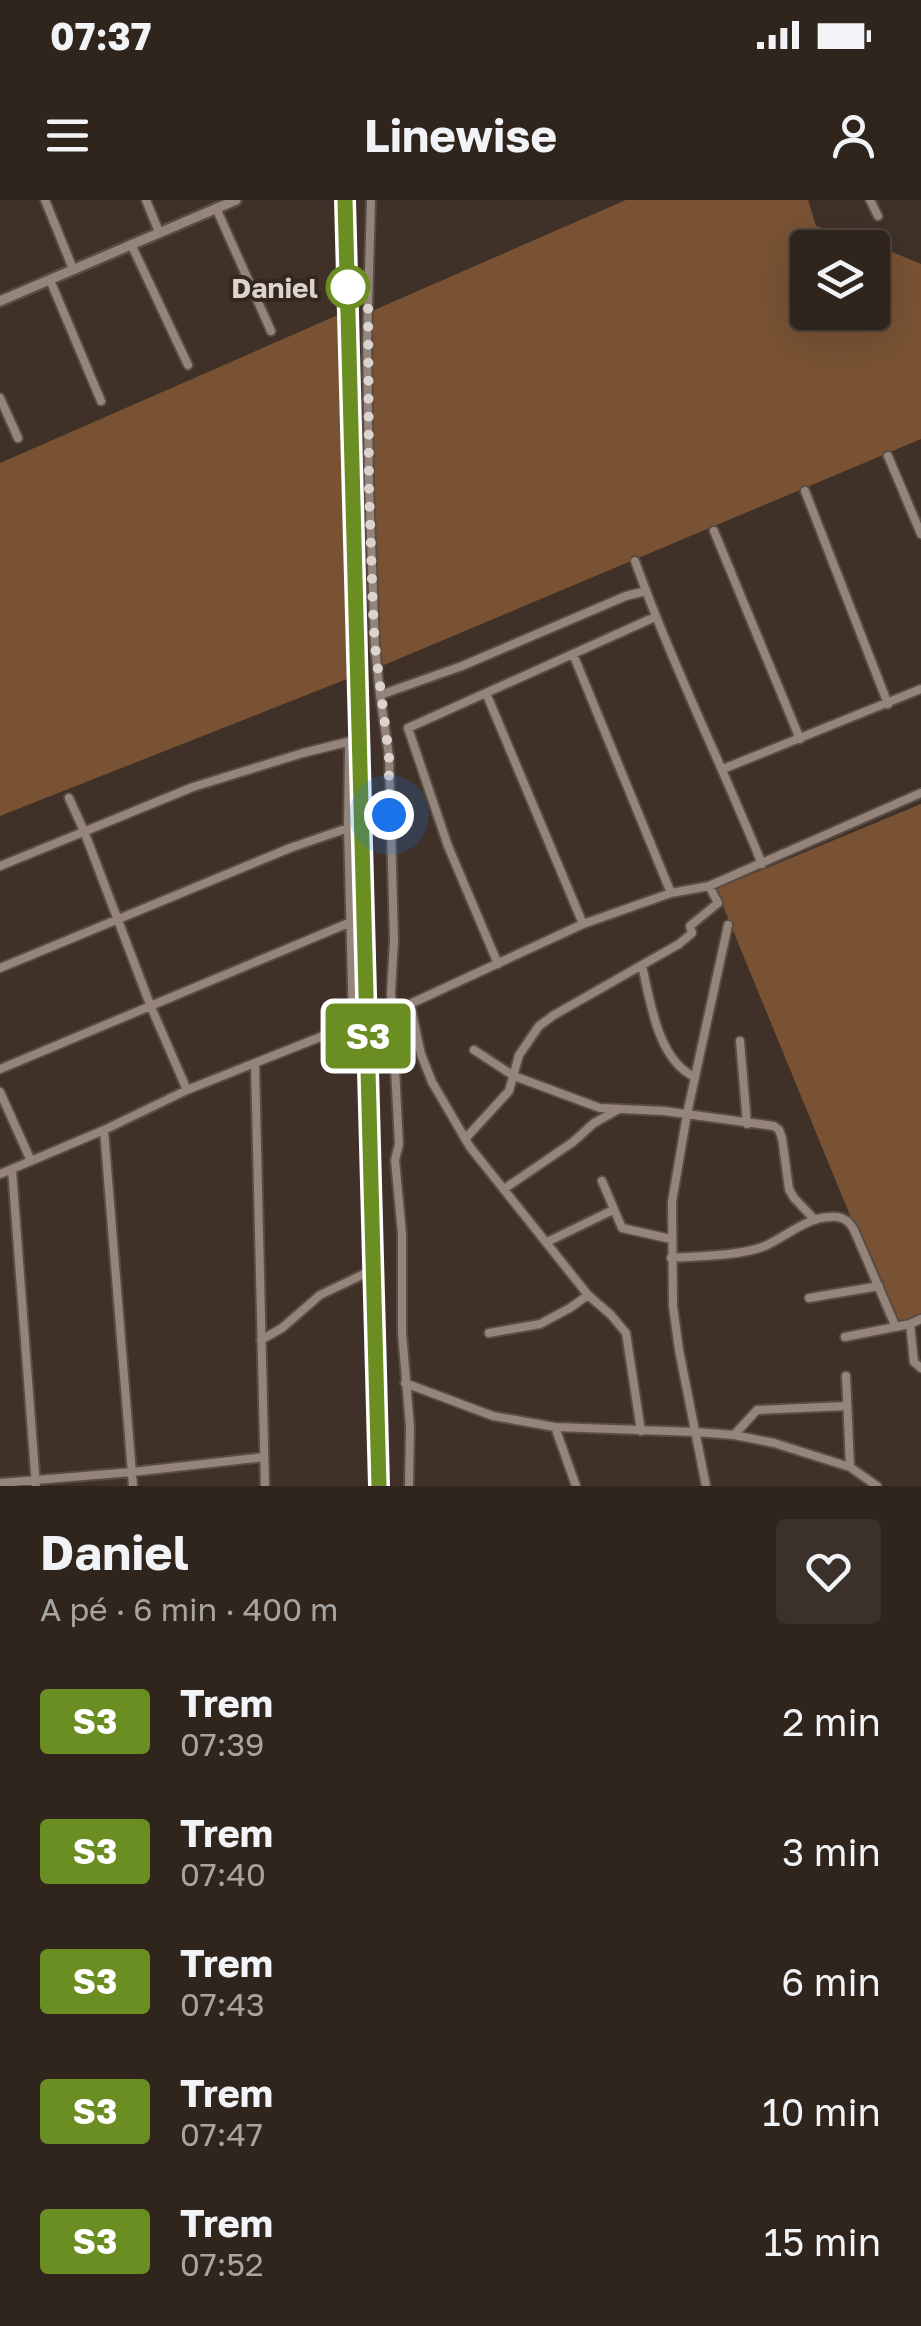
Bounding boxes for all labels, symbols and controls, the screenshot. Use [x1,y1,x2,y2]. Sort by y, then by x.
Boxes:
text: 07:37 [50,13,151,58]
icon: menu [40,108,95,163]
text: Linewise [364,108,557,162]
icon: person [826,108,881,163]
map controls [790,230,890,330]
button: layers [790,230,890,330]
marker: Daniel [327,266,369,308]
place label: Daniel [231,271,318,304]
your location [364,790,414,840]
line badge: S3 [323,1004,413,1068]
text: S3 [346,1015,390,1057]
button: heart [776,1519,881,1624]
text: Daniel [40,1523,189,1581]
text: A pé · 6 min · 400 m [40,1590,338,1628]
text: Trem [180,1680,273,1725]
text: 2 min [782,1699,881,1744]
text: S3 [73,1700,117,1742]
text: 07:39 [180,1725,264,1763]
text: Trem [180,1810,273,1855]
text: 3 min [782,1829,881,1874]
text: S3 [73,1830,117,1872]
text: 07:40 [180,1855,266,1893]
text: Trem [180,1940,273,1985]
text: 6 min [781,1959,881,2004]
text: S3 [73,1960,117,2002]
text: 07:43 [180,1985,265,2023]
text: Trem [180,2070,273,2115]
text: 10 min [762,2089,881,2134]
text: S3 [73,2090,117,2132]
text: 07:47 [180,2115,263,2153]
text: Trem [180,2200,273,2245]
text: 15 min [764,2219,881,2264]
text: S3 [73,2220,117,2262]
text: 07:52 [180,2245,264,2283]

